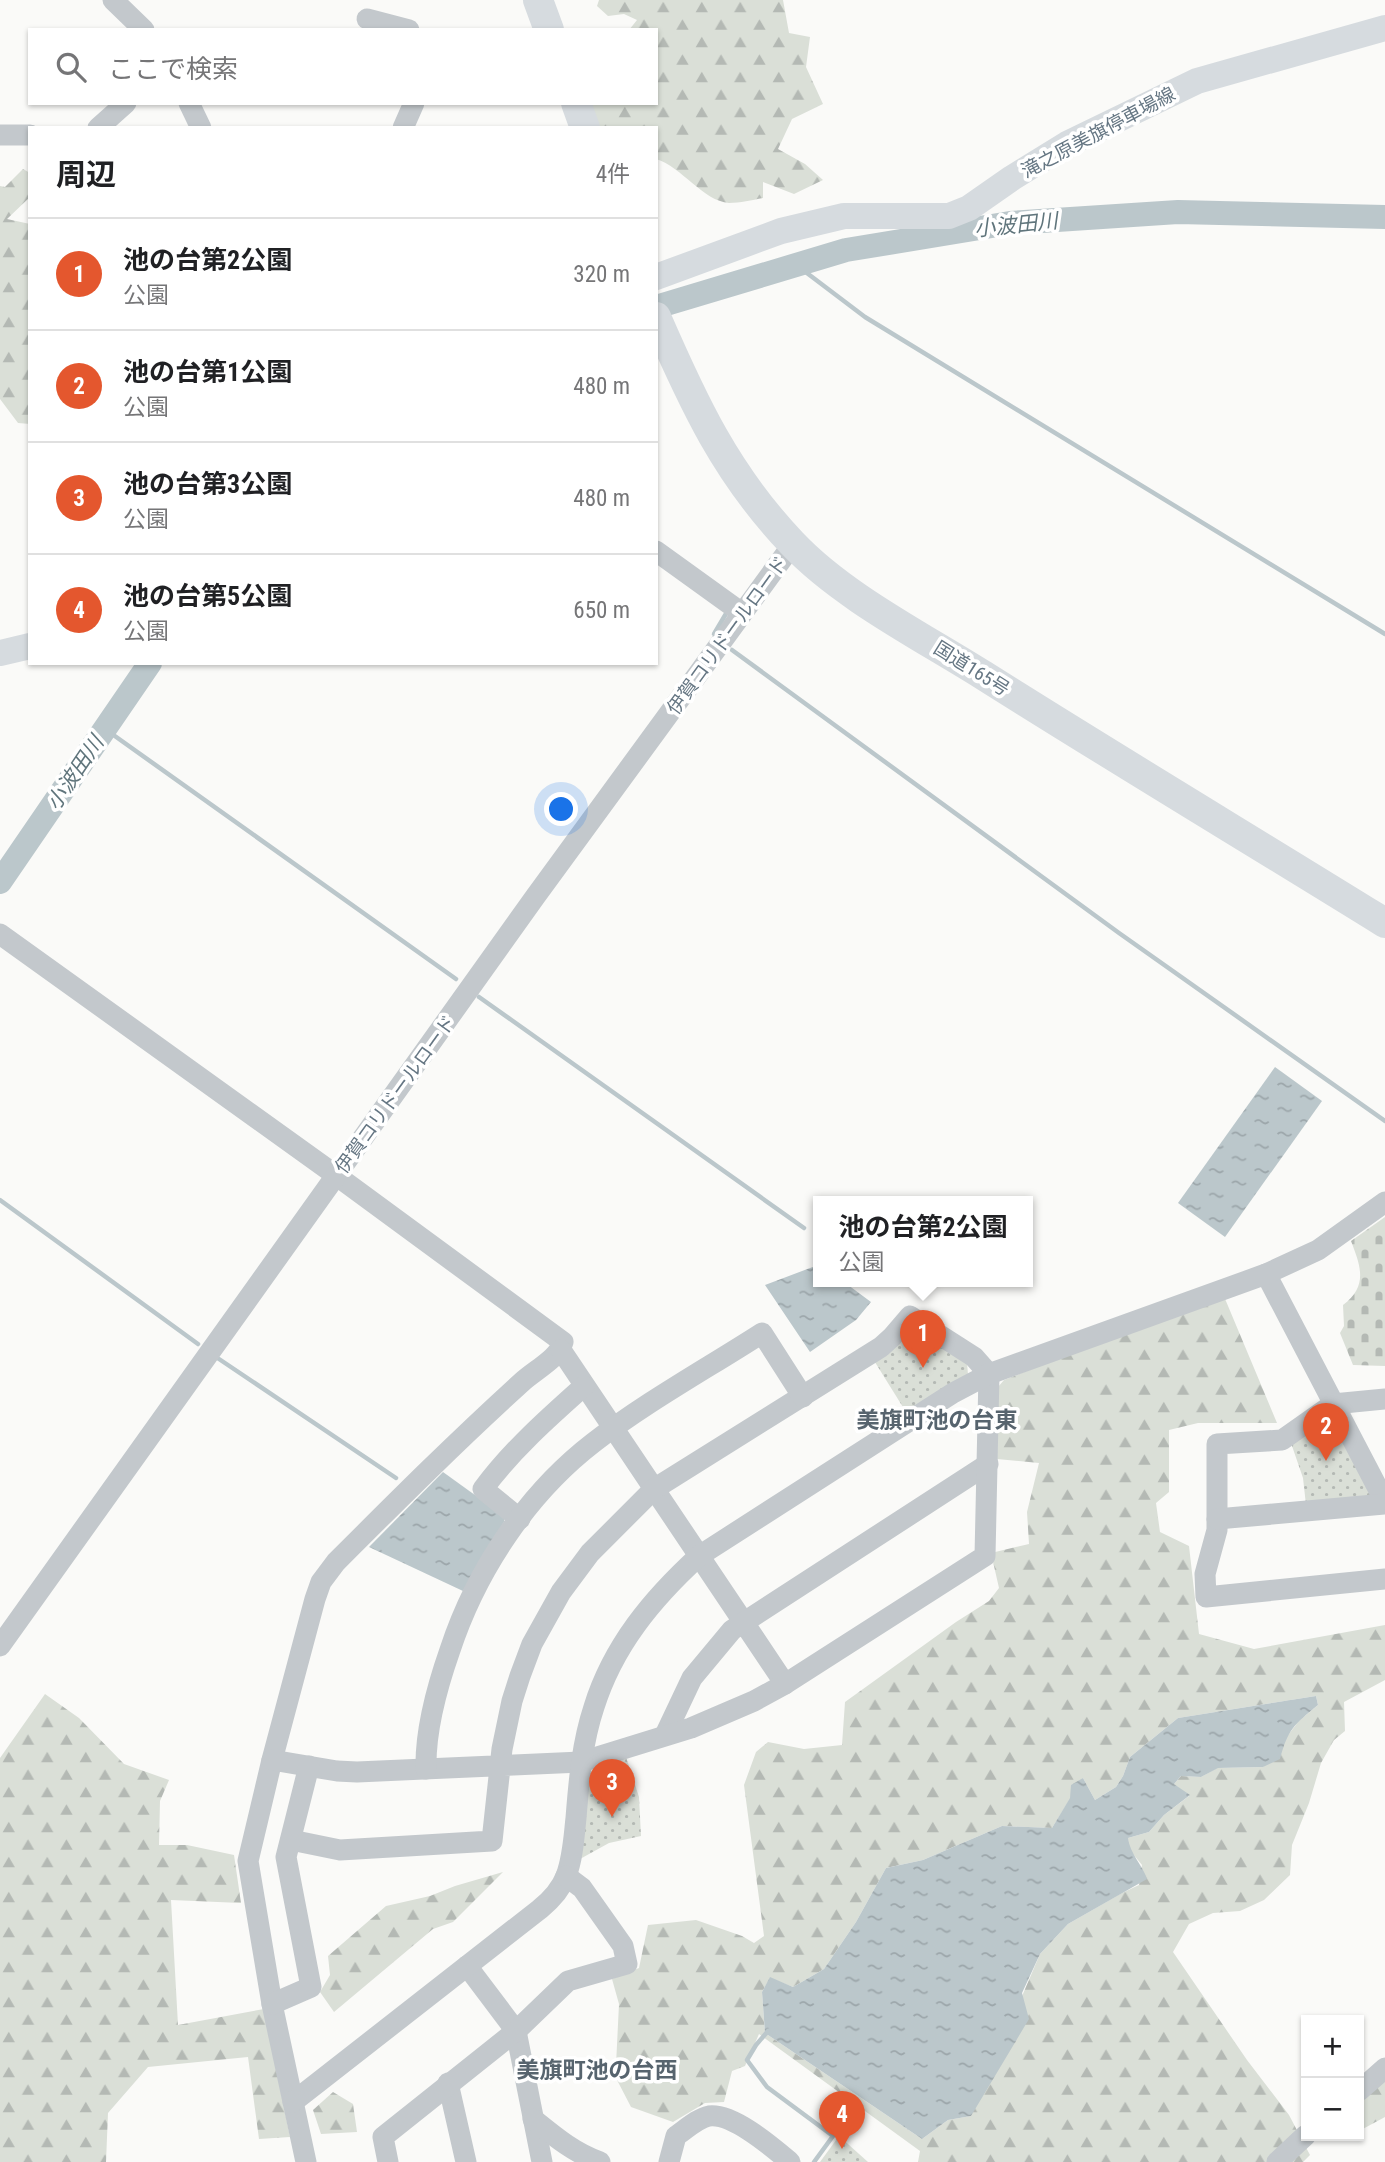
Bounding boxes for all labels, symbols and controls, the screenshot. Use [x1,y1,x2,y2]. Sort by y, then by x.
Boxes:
search box [28,28,658,105]
icon: search [52,48,90,86]
text: ここで検索 [108,54,238,84]
street label: 滝之原美旗停車場線 [1017,82,1179,183]
text: 周辺 [56,157,116,192]
text: 4件 [596,161,630,188]
water label: 小波田川 [973,208,1061,241]
text: 池の台第2公園 [123,245,292,275]
text: 1 [73,261,85,288]
text: 320 m [573,261,630,288]
text: 公園 [123,282,169,309]
text: 池の台第1公園 [123,357,292,387]
text: 2 [73,373,85,400]
text: 480 m [573,373,630,400]
text: 公園 [123,394,169,421]
text: 池の台第3公園 [123,469,292,499]
text: 3 [73,485,85,512]
text: 480 m [573,485,630,512]
text: 公園 [123,506,169,533]
street label: 伊賀コリドールロード [662,552,793,719]
text: 池の台第5公園 [123,581,292,611]
text: 4 [73,597,85,624]
text: 650 m [573,597,630,624]
text: 公園 [123,618,169,645]
street label: 国道165号 [930,636,1014,701]
water label: 小波田川 [42,730,110,815]
your location [544,792,578,826]
street label: 伊賀コリドールロード [330,1011,461,1178]
popup [813,1196,1033,1287]
text: 池の台第2公園 [838,1212,1008,1242]
text: 公園 [838,1249,884,1276]
pin: 1 [900,1310,946,1368]
pin: 2 [1303,1403,1349,1461]
district label: 美旗町池の台東 [857,1407,1018,1434]
pin: 3 [589,1759,635,1817]
map controls [1301,2015,1364,2141]
button: + [1301,2015,1364,2078]
district label: 美旗町池の台西 [517,2057,678,2084]
button: − [1301,2078,1364,2141]
pin: 4 [819,2091,865,2149]

